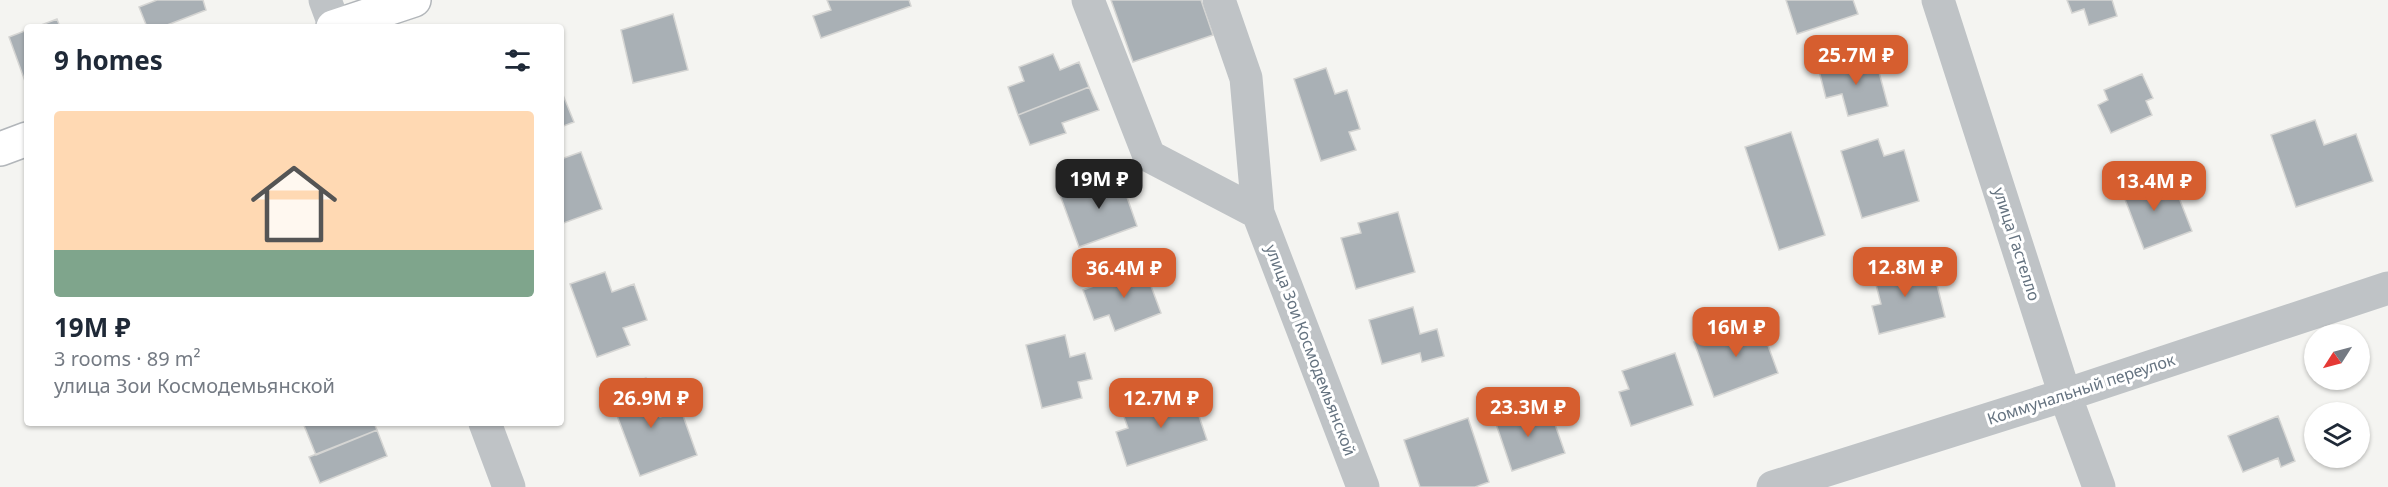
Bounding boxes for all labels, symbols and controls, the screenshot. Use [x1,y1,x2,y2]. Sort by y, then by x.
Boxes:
pin: 25.7M ₽ [1801,35,1911,86]
text: 25.7M ₽ [1818,41,1894,68]
text: 9 homes [54,42,163,78]
icon: filters [501,44,534,77]
icon: home [240,150,348,258]
pin: 19M ₽ [1057,159,1141,210]
pin: 13.4M ₽ [2099,161,2209,212]
text: 19M ₽ [1070,165,1128,192]
text: 13.4M ₽ [2116,167,2192,194]
street label: улица Гастелло [1988,184,2046,304]
street label: улица Зои Космодемьянской [1260,241,1362,459]
pin: 12.8M ₽ [1850,247,1960,298]
pin: 36.4M ₽ [1069,248,1179,299]
text: 12.8M ₽ [1867,253,1943,280]
text: 36.4M ₽ [1086,254,1162,281]
pin: 16M ₽ [1694,307,1778,358]
text: 19M ₽ [54,309,131,345]
text: 16M ₽ [1707,313,1765,340]
north arrow [2304,324,2370,390]
map controls [2304,324,2370,468]
text: 3 rooms · 89 m² [54,345,201,372]
street label: Коммунальный переулок [1984,348,2178,430]
text: улица Зои Космодемьянской [54,372,335,399]
pin: 26.9M ₽ [596,378,706,429]
pin: 12.7M ₽ [1106,378,1216,429]
text: 26.9M ₽ [613,384,689,411]
text: 12.7M ₽ [1123,384,1199,411]
pin: 23.3M ₽ [1473,387,1583,438]
text: 23.3M ₽ [1490,393,1566,420]
button: layers [2304,402,2370,468]

